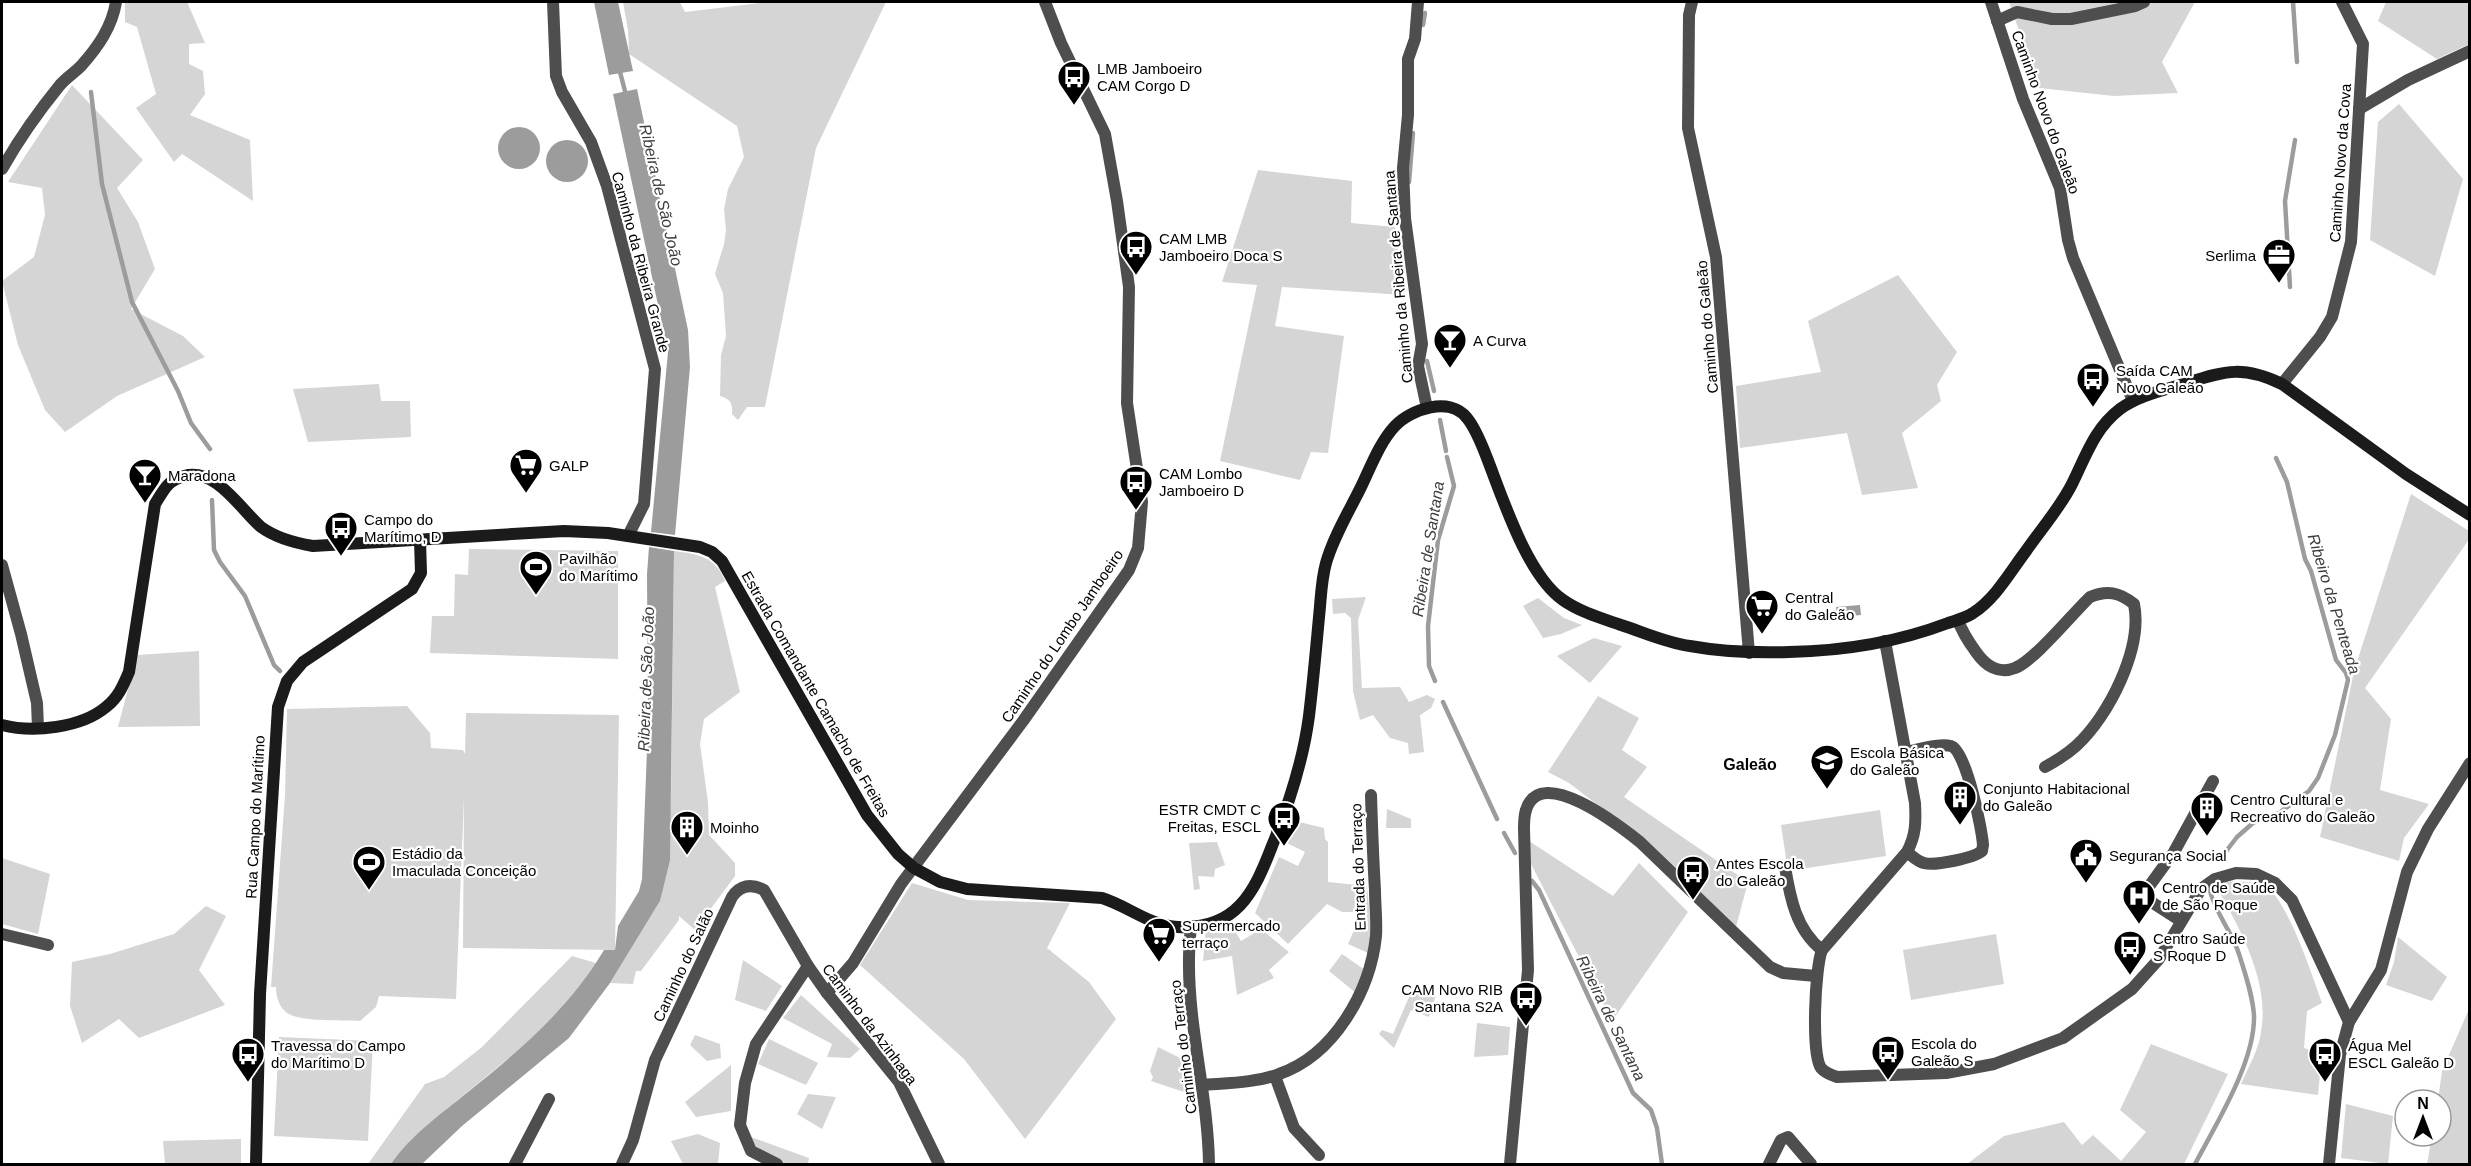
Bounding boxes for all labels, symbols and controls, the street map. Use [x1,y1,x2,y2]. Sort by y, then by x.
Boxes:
street label: Caminho Novo do Galeão [2008,28,2084,196]
bus stop icon: LMB Jamboeiro CAM Corgo D [1056,59,1092,106]
place label: LMB Jamboeiro CAM Corgo D [1097,60,1202,94]
street label: Caminho Novo da Cova [2326,82,2354,243]
water label: Ribeira de São João [636,122,686,268]
street label: Caminho da Ribeira de Santana [1380,169,1416,384]
street label: Caminho da Ribeira Grande [609,170,673,354]
bus stop icon: CAM LMB Jamboeiro Doca S [1118,229,1154,276]
place label: CAM LMB Jamboeiro Doca S [1159,230,1282,264]
office icon: Serlima [2261,237,2297,284]
place label: Serlima [2205,247,2257,264]
street label: Caminho do Galeão [1693,260,1721,394]
bar icon: A Curva [1432,322,1468,369]
place label: A Curva [1473,332,1527,349]
bus stop icon: Saída CAM Novo Galeão [2075,361,2111,408]
place label: Saída CAM Novo Galeão [2116,362,2204,396]
supermarket icon: GALP [508,447,544,494]
bar icon: Maradona [127,457,163,504]
place label: GALP [549,457,589,474]
bus stop icon: CAM Lombo Jamboeiro D [1118,464,1154,511]
place label: CAM Lombo Jamboeiro D [1159,465,1244,499]
place label: Maradona [168,467,236,484]
water label: Ribeira de Santana [1409,480,1447,618]
bus stop icon: Campo do Marítimo, D [323,510,359,557]
place label: Campo do Marítimo, D [364,511,442,545]
water label: Ribeiro da Penteada [2305,532,2363,676]
street label: Caminho do Lombo Jamboeiro [998,546,1126,726]
sports icon: Pavilhão do Marítimo [518,549,554,596]
place label: Pavilhão do Marítimo [559,550,638,584]
street label: Estrada Comandante Camacho de Freitas [738,568,894,820]
supermarket icon: Central do Galeão [1744,588,1780,635]
place label: Central do Galeão [1785,589,1854,623]
water label: Ribeira de São João [635,606,657,752]
street label: Rua Campo do Marítimo [242,735,268,899]
school or university icon: Escola Básica do Galeão [1809,743,1845,790]
place label: Escola Básica do Galeão [1850,744,1945,778]
district label: Galeão [1723,756,1777,773]
building icon: Conjunto Habitacional do Galeão [1942,779,1978,826]
place label: Conjunto Habitacional do Galeão [1983,780,2130,814]
building icon: Centro Cultural e Recreativo do Galeão [2189,790,2225,837]
place label: Centro Cultural e Recreativo do Galeão [2230,791,2375,825]
bus stop icon: ESTR CMDT C Freitas, ESCL [1266,800,1302,847]
place label: ESTR CMDT C Freitas, ESCL [1159,801,1261,835]
street label: Entrada do Terraço [1347,803,1369,931]
building icon: Moinho [669,809,705,856]
place label: Moinho [710,819,759,836]
public building icon: Segurança Social [2068,837,2104,884]
sports icon: Estádio da Imaculada Conceição [351,844,387,891]
place label: Estádio da Imaculada Conceição [392,845,536,879]
place label: Segurança Social [2109,847,2227,864]
bus stop icon: Antes Escola do Galeão [1675,854,1711,901]
place label: Antes Escola do Galeão [1716,855,1804,889]
hospital icon: Centro de Saúde de São Roque [2121,878,2157,925]
place label: Centro de Saúde de São Roque [2162,879,2275,913]
street label: Caminho do Salão [649,905,717,1025]
supermarket icon: Supermercado terraço [1141,916,1177,963]
place label: Supermercado terraço [1182,917,1280,951]
bus stop icon: Centro Saúde S Roque D [2112,929,2148,976]
place label: Centro Saúde S Roque D [2153,930,2246,964]
water label: Ribeira de Santana [1573,953,1649,1083]
street label: Caminho da Azinhaga [819,960,921,1088]
street label: Caminho do Terraço [1166,979,1200,1115]
bus stop icon: CAM Novo RIB Santana S2A [1508,980,1544,1027]
place label: CAM Novo RIB Santana S2A [1401,981,1503,1015]
bus stop icon: Escola do Galeão S [1870,1034,1906,1081]
place label: Escola do Galeão S [1911,1035,1977,1069]
bus stop icon: Travessa do Campo do Marítimo D [230,1036,266,1083]
bus stop icon: Água Mel ESCL Galeão D [2307,1036,2343,1083]
place label: Travessa do Campo do Marítimo D [271,1037,406,1071]
place label: Água Mel ESCL Galeão D [2348,1037,2454,1071]
north arrow [2393,1088,2453,1148]
text: N [2417,1095,2429,1112]

